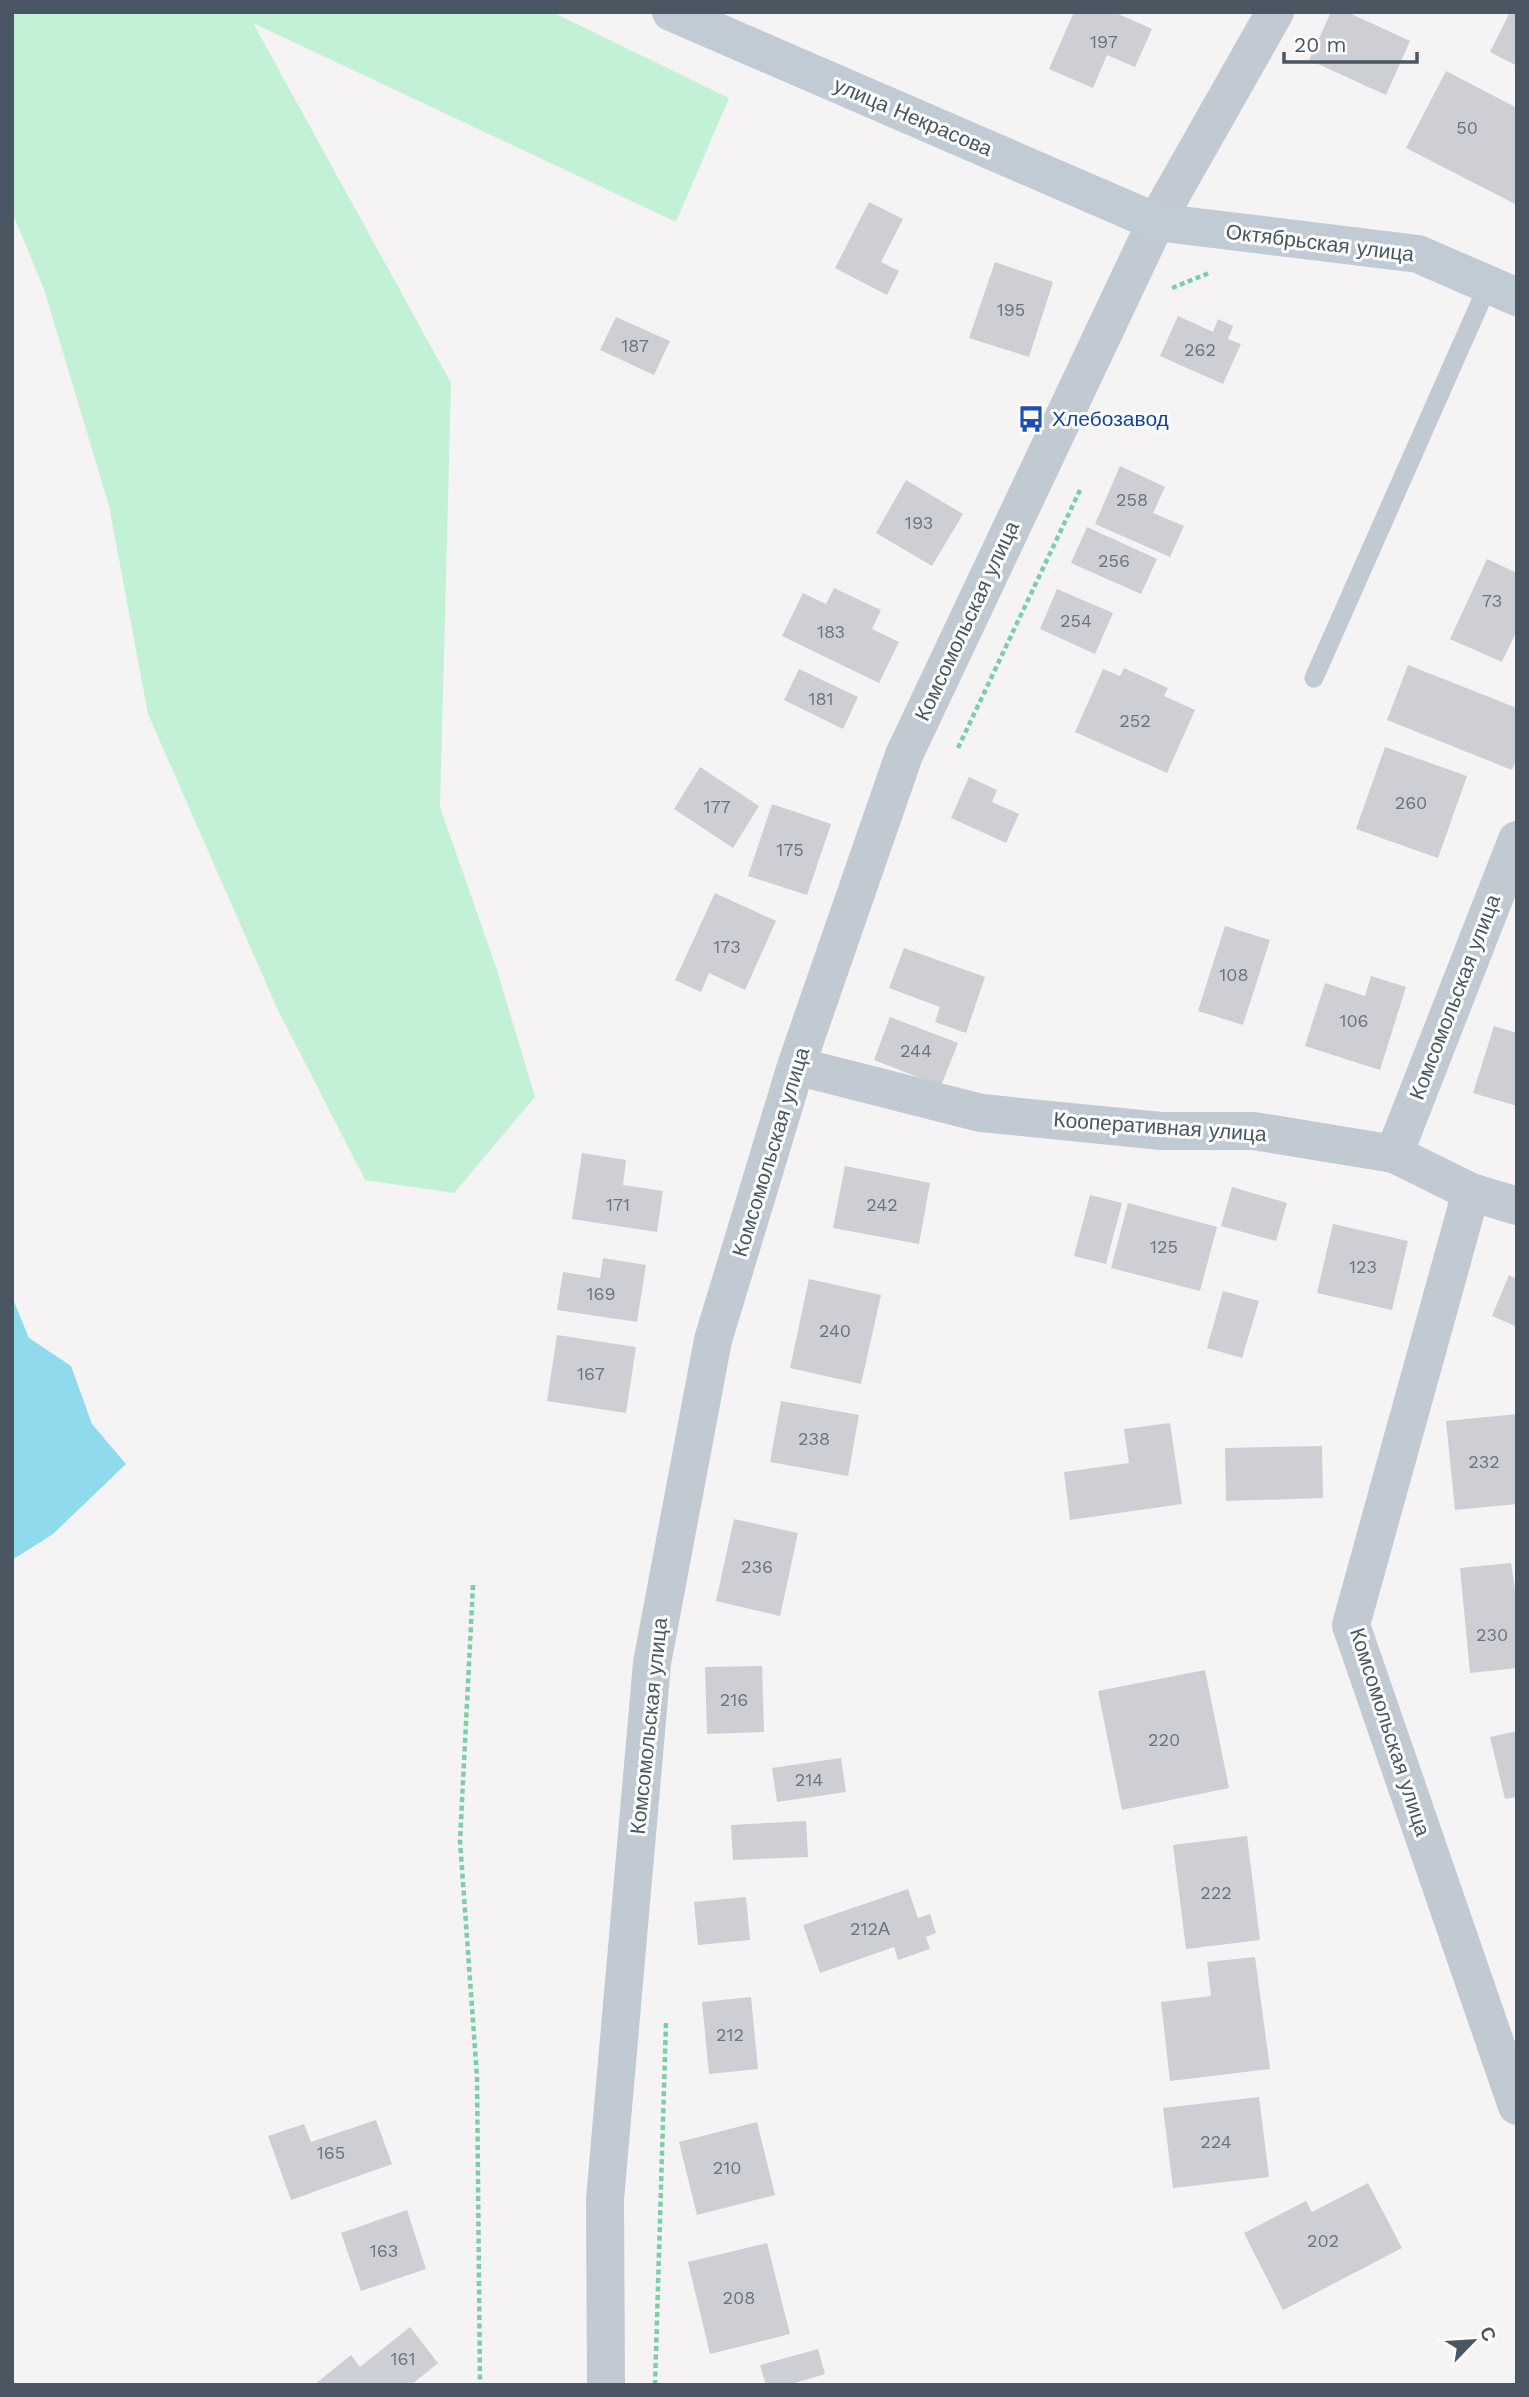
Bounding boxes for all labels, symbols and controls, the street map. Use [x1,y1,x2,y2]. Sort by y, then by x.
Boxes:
scale bar [1284,21,1417,65]
house number: 197 [1090,31,1118,52]
text: 20 m [1294,32,1346,57]
street label: улица Некрасова [830,72,996,161]
house number: 50 [1456,117,1478,138]
street label: Октябрьская улица [1224,219,1416,266]
house number: 195 [997,299,1025,320]
house number: 187 [621,335,649,356]
house number: 262 [1184,339,1216,360]
bus stop icon: Хлебозавод [1016,404,1046,434]
place label: Хлебозавод [1052,406,1169,431]
house number: 258 [1116,489,1148,510]
house number: 193 [905,512,933,533]
street label: Комсомольская улица [909,517,1024,725]
house number: 256 [1098,550,1130,571]
house number: 73 [1482,590,1502,611]
house number: 254 [1060,610,1092,631]
house number: 183 [817,621,845,642]
house number: 181 [808,688,834,709]
house number: 252 [1119,710,1151,731]
house number: 260 [1395,792,1427,813]
house number: 177 [703,796,731,817]
house number: 175 [776,839,804,860]
street label: Комсомольская улица [1404,890,1505,1103]
house number: 173 [713,936,741,957]
house number: 108 [1219,964,1249,985]
house number: 106 [1339,1010,1369,1031]
house number: 244 [900,1040,932,1061]
street label: Комсомольская улица [727,1044,814,1260]
street label: Кооперативная улица [1053,1107,1268,1146]
house number: 171 [606,1194,630,1215]
house number: 242 [866,1194,898,1215]
house number: 125 [1150,1236,1178,1257]
house number: 123 [1349,1256,1377,1277]
house number: 169 [586,1283,616,1304]
house number: 240 [819,1320,851,1341]
house number: 167 [577,1363,605,1384]
house number: 238 [798,1428,830,1449]
house number: 232 [1468,1451,1500,1472]
house number: 236 [741,1556,773,1577]
street label: Комсомольская улица [625,1616,672,1836]
street label: Комсомольская улица [1345,1624,1436,1840]
house number: 230 [1476,1624,1508,1645]
house number: 216 [720,1689,748,1710]
house number: 220 [1148,1729,1180,1750]
house number: 214 [795,1769,823,1790]
house number: 222 [1200,1882,1232,1903]
house number: 212А [850,1918,890,1939]
house number: 212 [716,2024,744,2045]
house number: 224 [1200,2131,1232,2152]
house number: 165 [317,2142,345,2163]
house number: 210 [713,2157,741,2178]
house number: 202 [1307,2230,1339,2251]
house number: 163 [370,2240,398,2261]
house number: 208 [723,2287,755,2308]
north arrow [1438,2306,1508,2376]
text: С [1475,2323,1501,2345]
house number: 161 [391,2348,415,2369]

